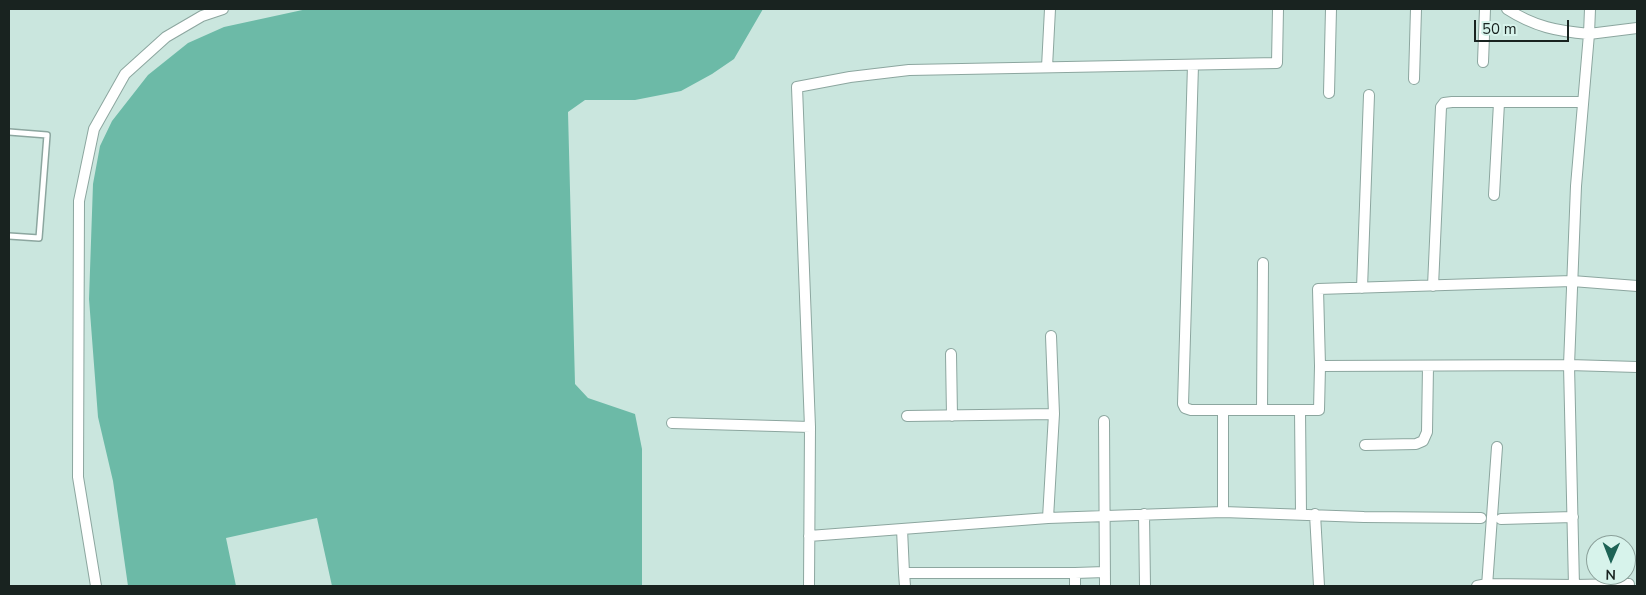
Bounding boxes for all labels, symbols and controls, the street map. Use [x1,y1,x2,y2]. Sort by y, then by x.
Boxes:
scale bar [1476,10,1571,42]
text: 50 m [1482,19,1517,39]
north arrow [1586,535,1636,585]
text: N [1605,565,1616,584]

